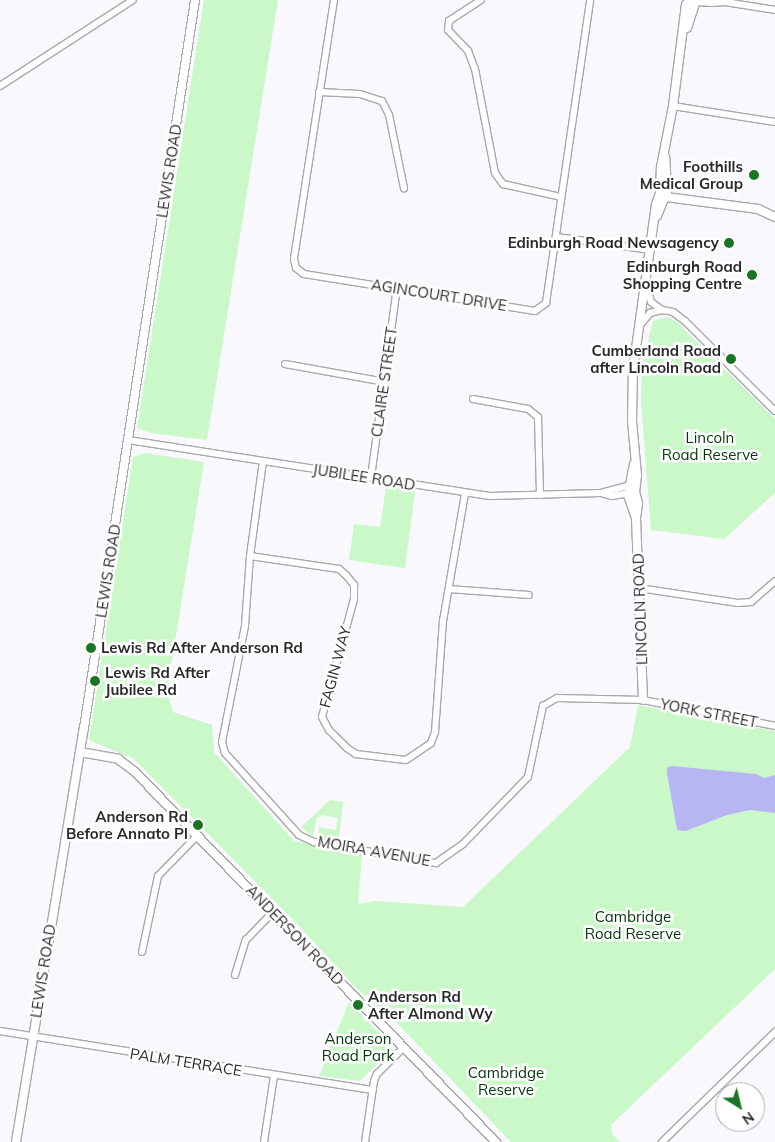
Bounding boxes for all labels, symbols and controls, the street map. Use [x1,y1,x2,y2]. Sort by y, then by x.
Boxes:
street label: LEWIS ROAD [153,123,185,219]
place label: Foothills Medical Group [640,157,743,192]
marker: Foothills Medical Group [747,168,761,182]
place label: Edinburgh Road Newsagency [508,234,719,252]
marker: Edinburgh Road Newsagency [723,237,735,249]
place label: Edinburgh Road Shopping Centre [623,257,742,292]
marker: Edinburgh Road Shopping Centre [746,269,758,281]
street label: AGINCOURT DRIVE [370,275,508,315]
street label: CLAIRE STREET [367,326,401,438]
place label: Cumberland Road after Lincoln Road [590,341,721,376]
marker: Cumberland Road after Lincoln Road [725,353,737,365]
park label: Lincoln Road Reserve [662,428,758,463]
street label: JUBILEE ROAD [311,460,417,494]
street label: LEWIS ROAD [92,523,124,619]
street label: LINCOLN ROAD [629,553,651,665]
street label: FAGIN WAY [316,624,354,710]
place label: Lewis Rd After Anderson Rd [101,639,303,657]
marker: Lewis Rd After Anderson Rd [85,642,97,654]
place label: Lewis Rd After Jubilee Rd [105,663,210,698]
marker: Lewis Rd After Jubilee Rd [89,675,101,687]
street label: YORK STREET [659,695,759,731]
place label: Anderson Rd Before Annato Pl [66,807,188,842]
marker: Anderson Rd Before Annato Pl [192,819,204,831]
street label: MOIRA AVENUE [316,832,432,870]
street label: ANDERSON ROAD [242,881,348,989]
park label: Cambridge Road Reserve [585,907,681,942]
street label: LEWIS ROAD [27,923,59,1019]
place label: Anderson Rd After Almond Wy [368,987,493,1022]
marker: Anderson Rd After Almond Wy [352,999,364,1011]
park label: Anderson Road Park [322,1029,394,1064]
street label: PALM TERRACE [129,1044,243,1080]
park label: Cambridge Reserve [468,1063,544,1098]
north arrow [715,1082,765,1132]
text: N [739,1108,758,1129]

